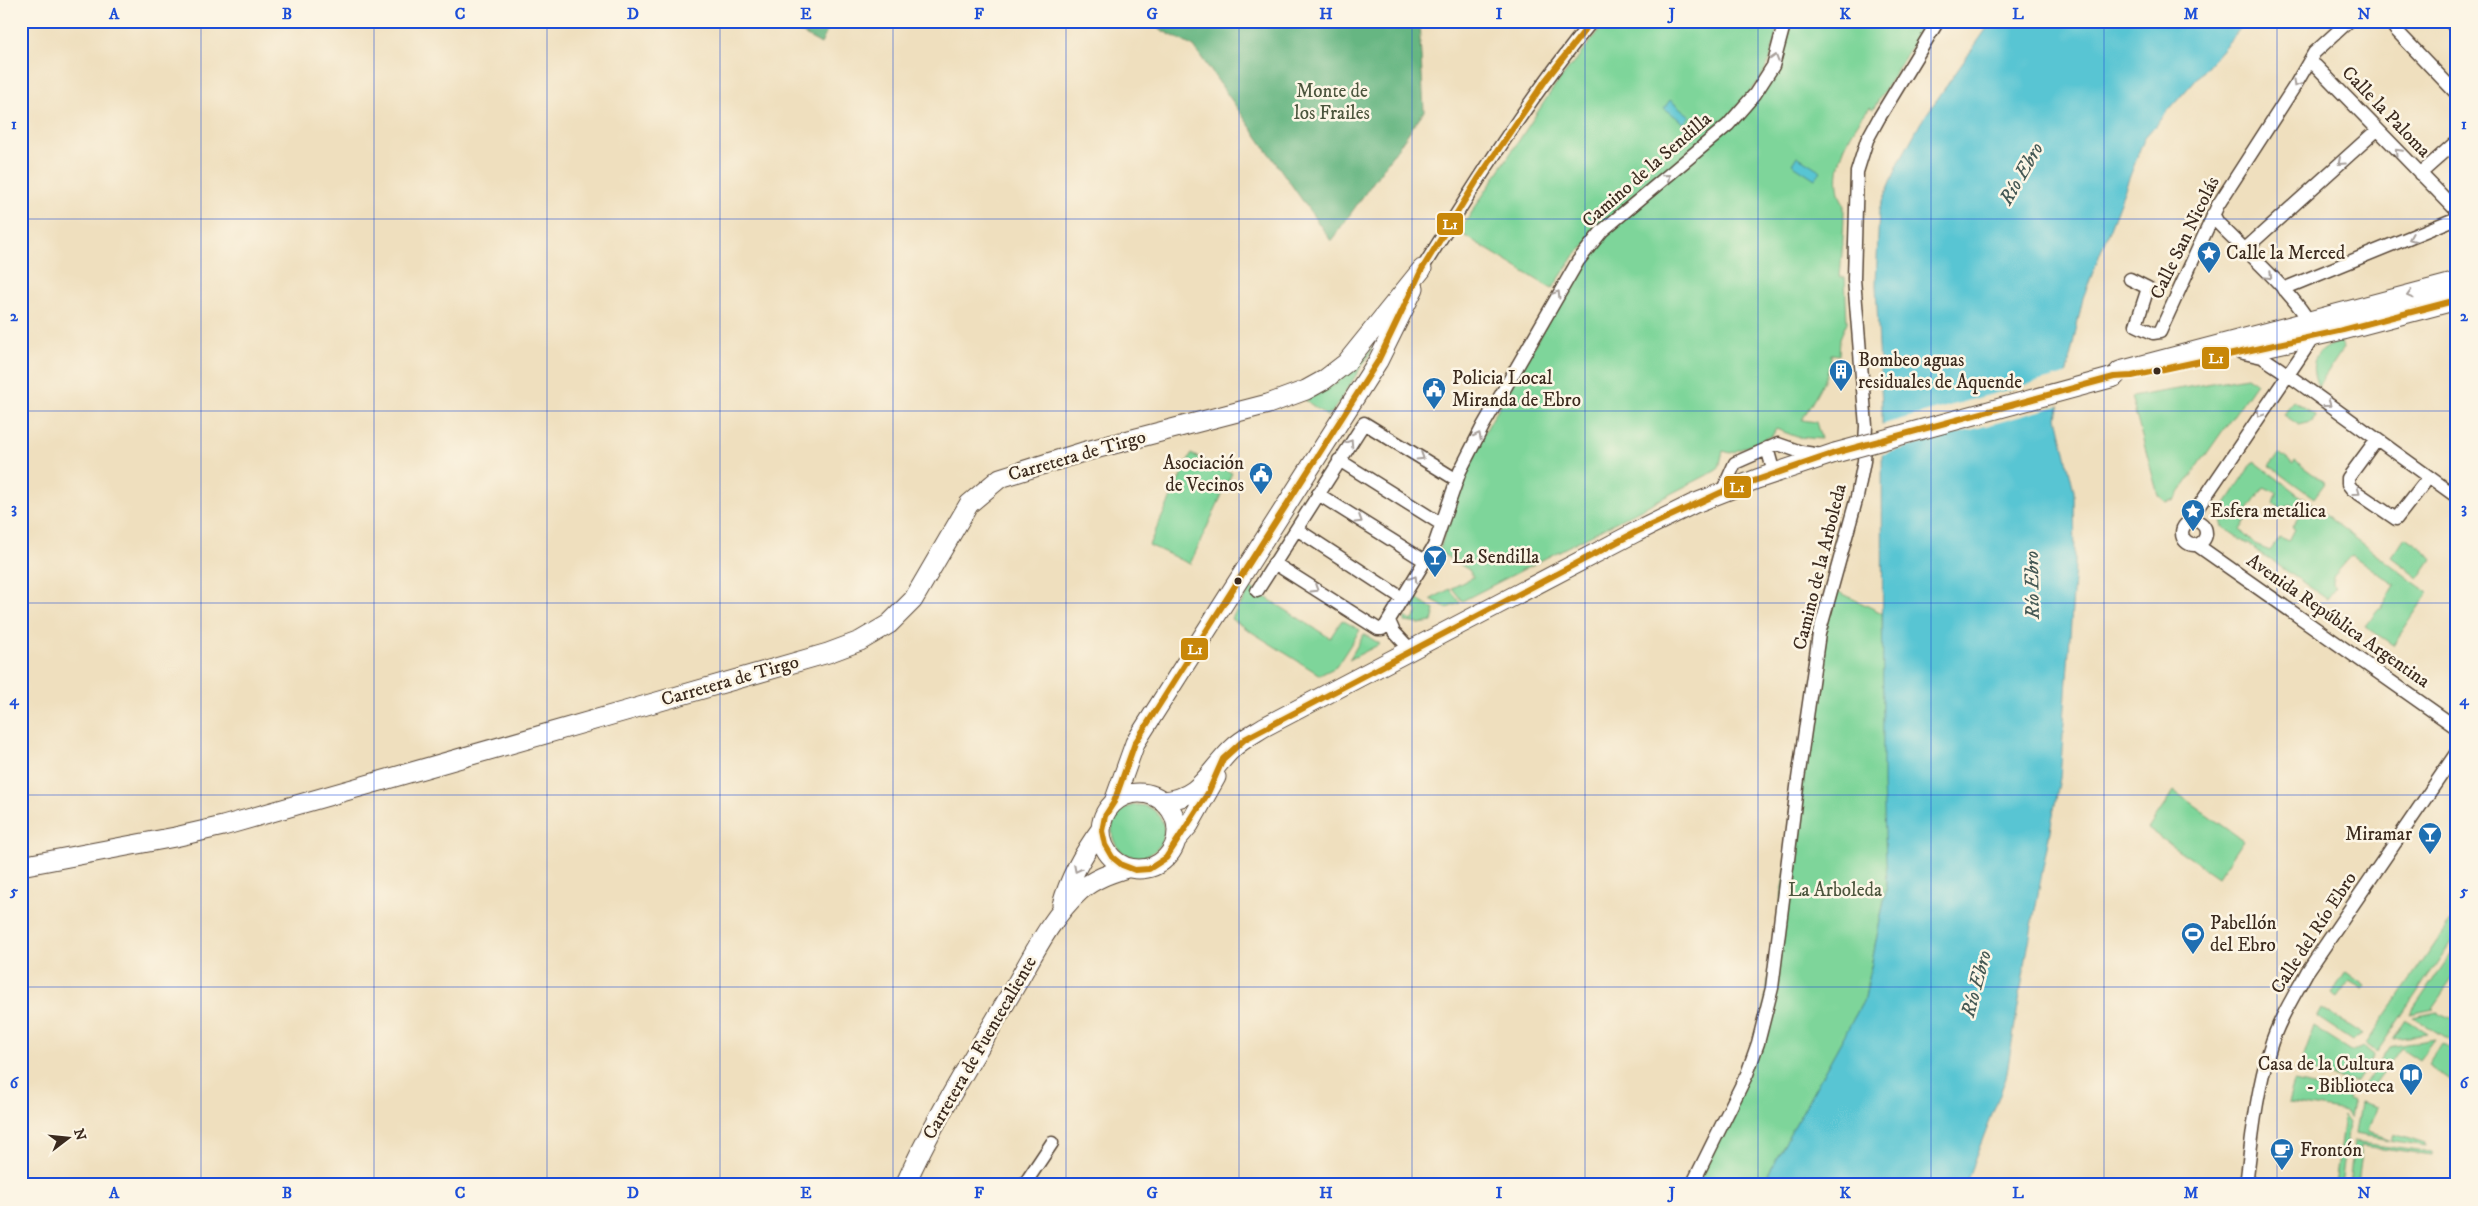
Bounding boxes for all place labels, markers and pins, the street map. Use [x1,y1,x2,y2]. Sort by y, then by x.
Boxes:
place icon: Calle la Merced [2196,240,2222,274]
place label: Calle la Merced [2226,242,2346,265]
place label: Bombeo aguas residuales de Aquende [1858,349,2022,395]
building icon: Bombeo aguas residuales de Aquende [1828,358,1854,392]
unlabelled marker [2152,366,2162,376]
place label: Policia Local Miranda de Ebro [1452,367,1581,412]
public building icon: Policia Local Miranda de Ebro [1421,376,1447,410]
place label: Asociación de Vecinos [1163,452,1244,497]
public building icon: Asociación de Vecinos [1248,461,1274,495]
place icon: Esfera metálica [2180,498,2206,532]
place label: Esfera metálica [2210,500,2326,523]
bar icon: La Sendilla [1422,544,1448,578]
place label: La Sendilla [1452,546,1539,569]
unlabelled marker [1233,576,1243,586]
bar icon: Miramar [2417,821,2443,855]
place label: Miramar [2345,823,2412,846]
place label: Pabellón del Ebro [2210,912,2276,957]
sports icon: Pabellón del Ebro [2180,921,2206,955]
place label: Casa de la Cultura - Biblioteca [2258,1053,2394,1098]
library icon: Casa de la Cultura - Biblioteca [2398,1062,2424,1096]
cafe icon: Frontón [2269,1137,2295,1171]
place label: Frontón [2300,1139,2362,1162]

